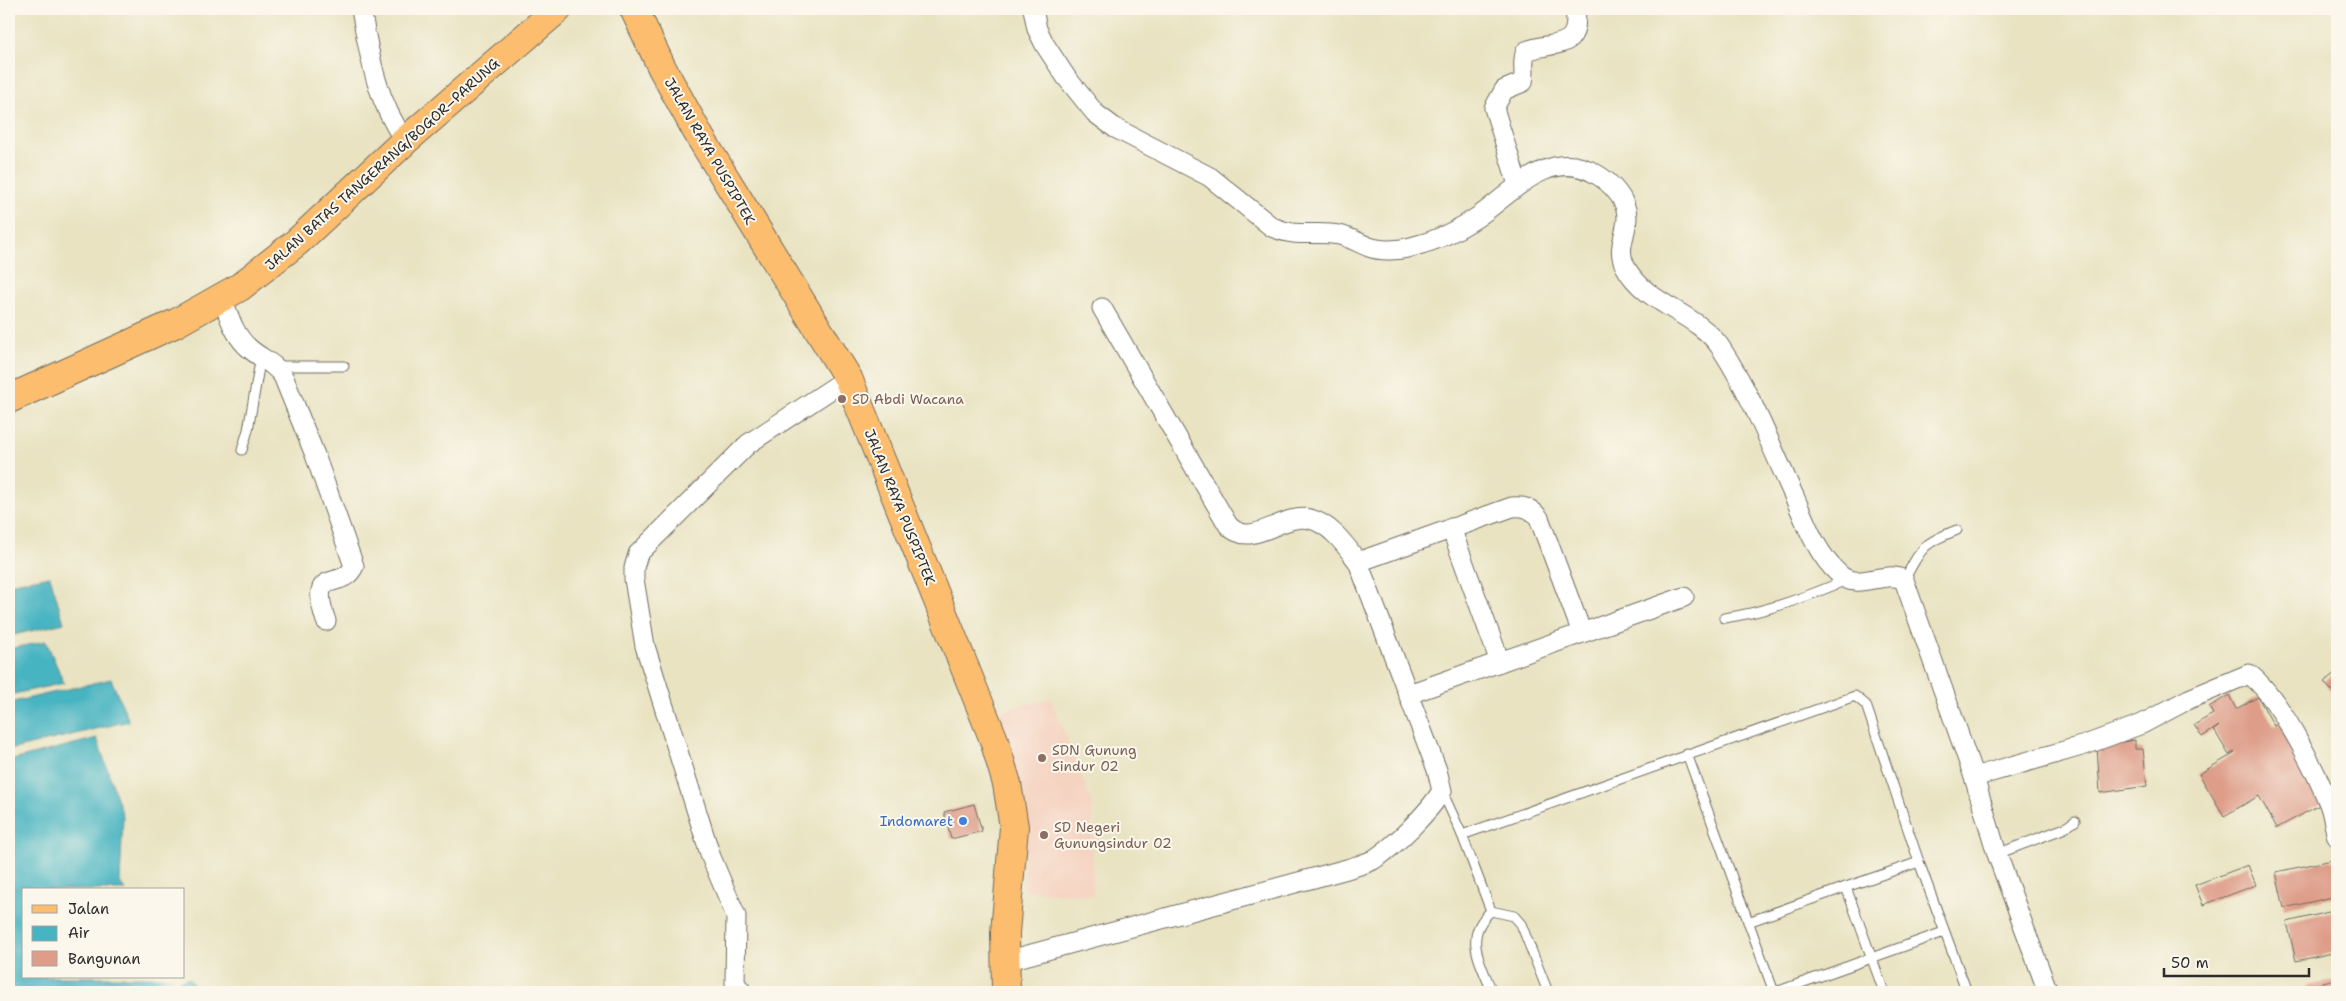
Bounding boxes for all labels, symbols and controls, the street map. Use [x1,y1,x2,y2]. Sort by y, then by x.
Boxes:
street label: JALAN BATAS TANGERANG/BOGOR–PARUNG [261,54,503,274]
street label: JALAN RAYA PUSPIPTEK [661,74,759,228]
place label: SD Abdi Wacana [852,390,964,408]
marker: SD Abdi Wacana [836,393,848,405]
street label: JALAN RAYA PUSPIPTEK [860,426,940,588]
place label: SDN Gunung Sindur 02 [1052,741,1137,775]
marker: SDN Gunung Sindur 02 [1036,752,1048,764]
place label: Indomaret [880,812,953,830]
marker: Indomaret [957,815,969,827]
place label: SD Negeri Gunungsindur 02 [1054,818,1172,852]
marker: SD Negeri Gunungsindur 02 [1038,829,1050,841]
legend [22,888,185,978]
text: Jalan [68,899,109,919]
text: Air [68,923,90,943]
scale bar [2164,946,2308,978]
text: Bangunan [68,949,140,969]
text: 50 m [2171,953,2209,973]

